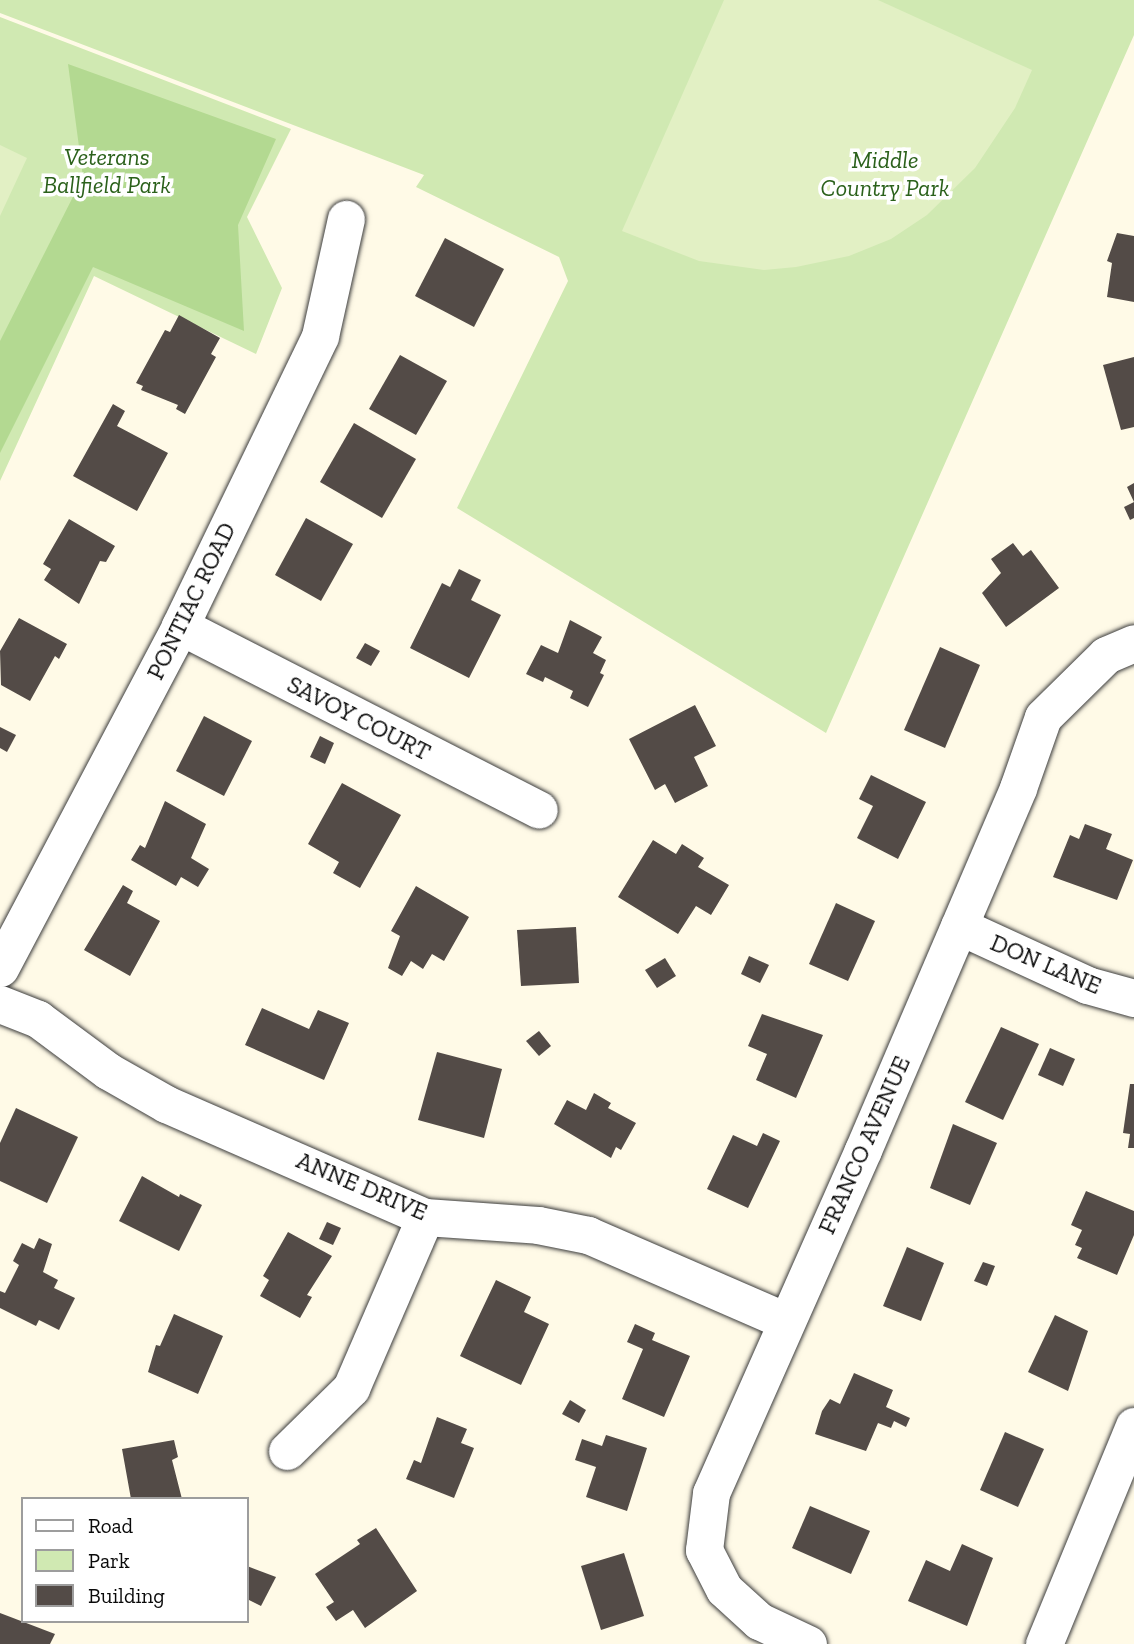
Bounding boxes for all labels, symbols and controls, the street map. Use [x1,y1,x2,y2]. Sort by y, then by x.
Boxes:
park label: Veterans Ballfield Park [43,143,171,199]
park label: Middle Country Park [821,146,949,202]
street label: PONTIAC ROAD [141,518,241,684]
street label: SAVOY COURT [282,669,436,767]
street label: DON LANE [986,928,1106,1000]
street label: FRANCO AVENUE [812,1051,916,1239]
street label: ANNE DRIVE [292,1146,432,1226]
legend [21,1497,248,1623]
text: Road [88,1513,133,1538]
text: Park [88,1548,130,1573]
text: Building [88,1583,165,1608]

